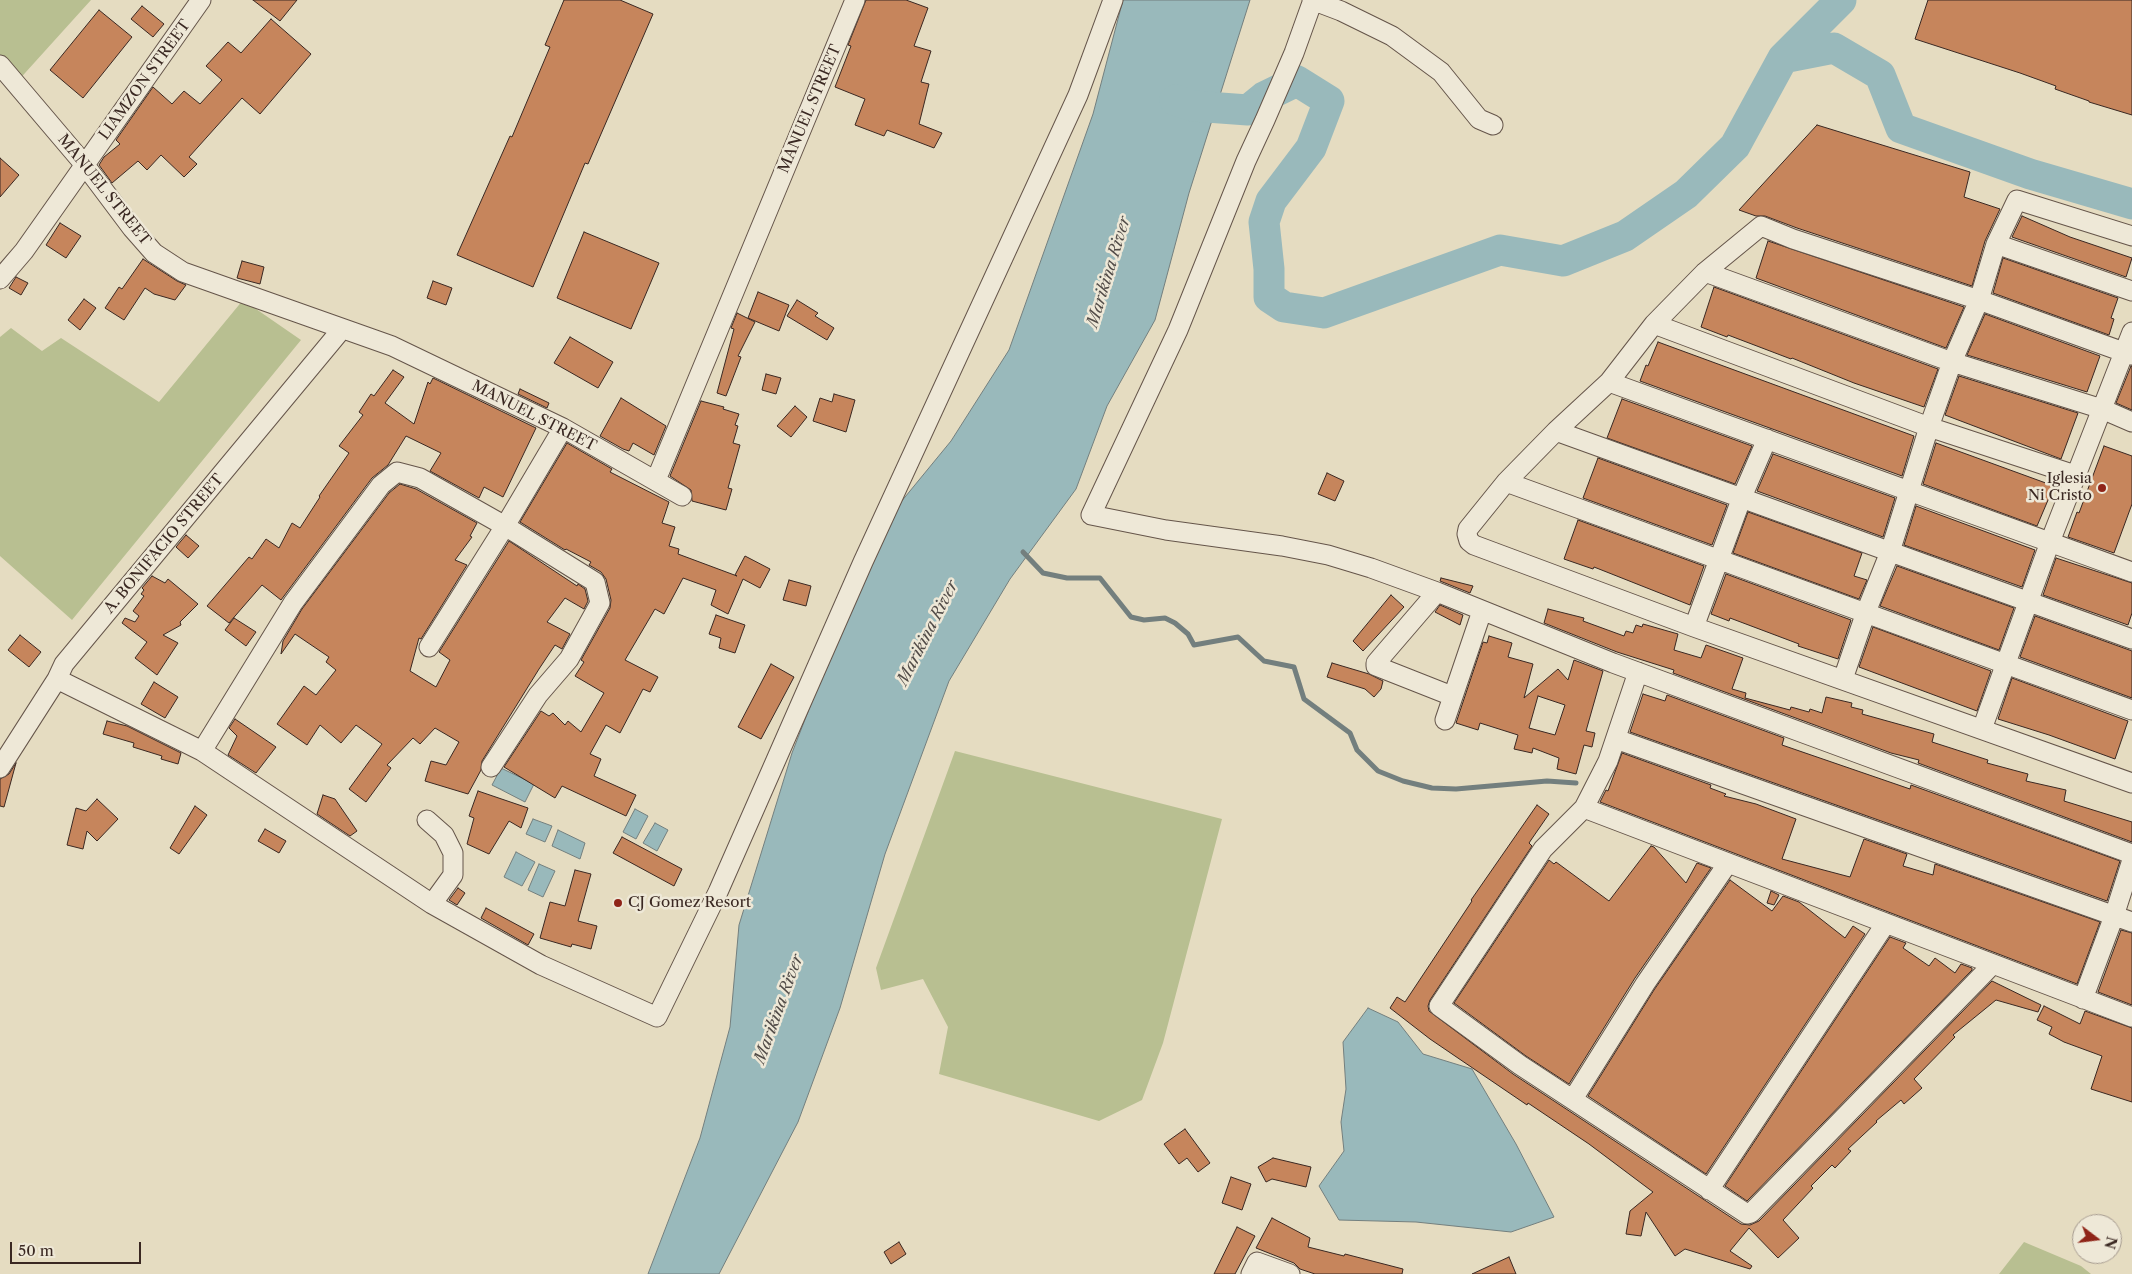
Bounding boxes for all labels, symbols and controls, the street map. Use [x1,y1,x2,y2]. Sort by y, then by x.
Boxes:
street label: LIAMZON STREET [95,17,195,143]
street label: MANUEL STREET [775,42,845,176]
street label: MANUEL STREET [54,131,154,249]
water label: Marikina River [1083,214,1135,330]
street label: MANUEL STREET [469,377,599,455]
place label: Iglesia Ni Cristo [2028,470,2092,505]
street label: A. BONIFACIO STREET [101,471,227,617]
marker: Iglesia Ni Cristo [2096,482,2108,494]
water label: Marikina River [893,578,963,688]
place label: CJ Gomez Resort [628,894,751,912]
marker: CJ Gomez Resort [612,897,624,909]
water label: Marikina River [750,952,808,1066]
north arrow [2072,1214,2122,1264]
scale bar [12,1232,144,1264]
text: N [2100,1234,2121,1251]
text: 50 m [18,1241,54,1260]

